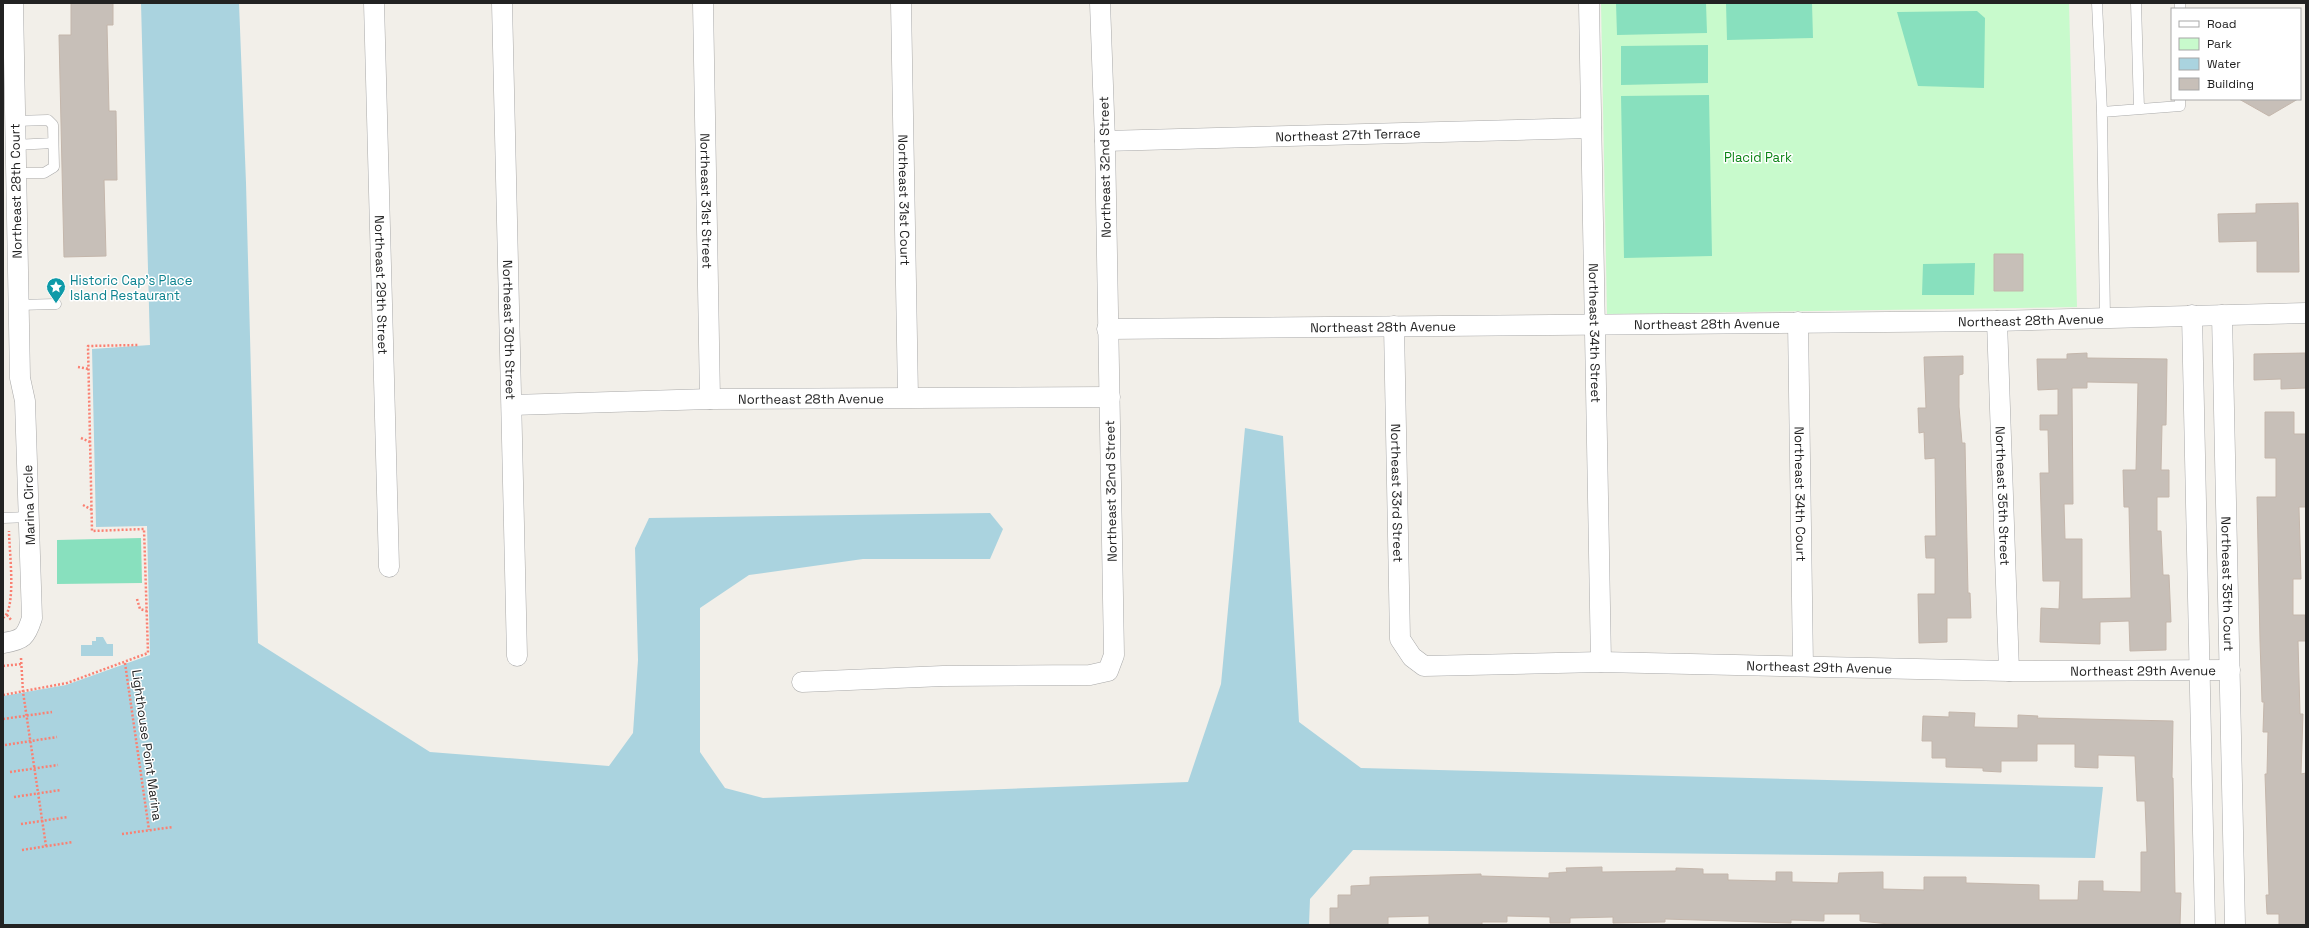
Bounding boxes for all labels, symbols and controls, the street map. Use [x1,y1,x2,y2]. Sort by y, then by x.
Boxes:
legend [2171,8,2301,100]
text: Road [2207,16,2236,32]
text: Park [2207,36,2232,52]
text: Water [2207,56,2241,72]
text: Building [2207,76,2254,92]
street label: Northeast 32nd Street [1095,96,1115,238]
street label: Northeast 28th Court [6,123,26,259]
street label: Northeast 27th Terrace [1275,124,1421,145]
street label: Northeast 31st Street [697,133,716,269]
street label: Northeast 31st Court [895,134,914,266]
park label: Placid Park [1724,149,1792,166]
street label: Northeast 29th Street [371,215,392,355]
street label: Northeast 30th Street [499,260,520,400]
street label: Northeast 34th Street [1585,263,1605,403]
place label: Historic Cap's Place Island Restaurant [70,272,192,304]
place icon: Historic Cap's Place Island Restaurant [45,276,67,304]
street label: Northeast 28th Avenue [1958,310,2104,330]
street label: Northeast 28th Avenue [1634,314,1780,333]
street label: Northeast 28th Avenue [1310,317,1456,336]
street label: Northeast 28th Avenue [738,390,884,407]
street label: Northeast 32nd Street [1101,420,1121,562]
street label: Northeast 33rd Street [1387,424,1407,562]
street label: Northeast 34th Court [1791,426,1810,562]
street label: Northeast 35th Street [1992,426,2014,566]
street label: Marina Circle [19,465,39,545]
street label: Northeast 35th Court [2218,516,2238,652]
street label: Northeast 29th Avenue [1746,657,1892,677]
street label: Northeast 29th Avenue [2070,662,2216,679]
street label: Lighthouse Point Marina [128,668,166,822]

